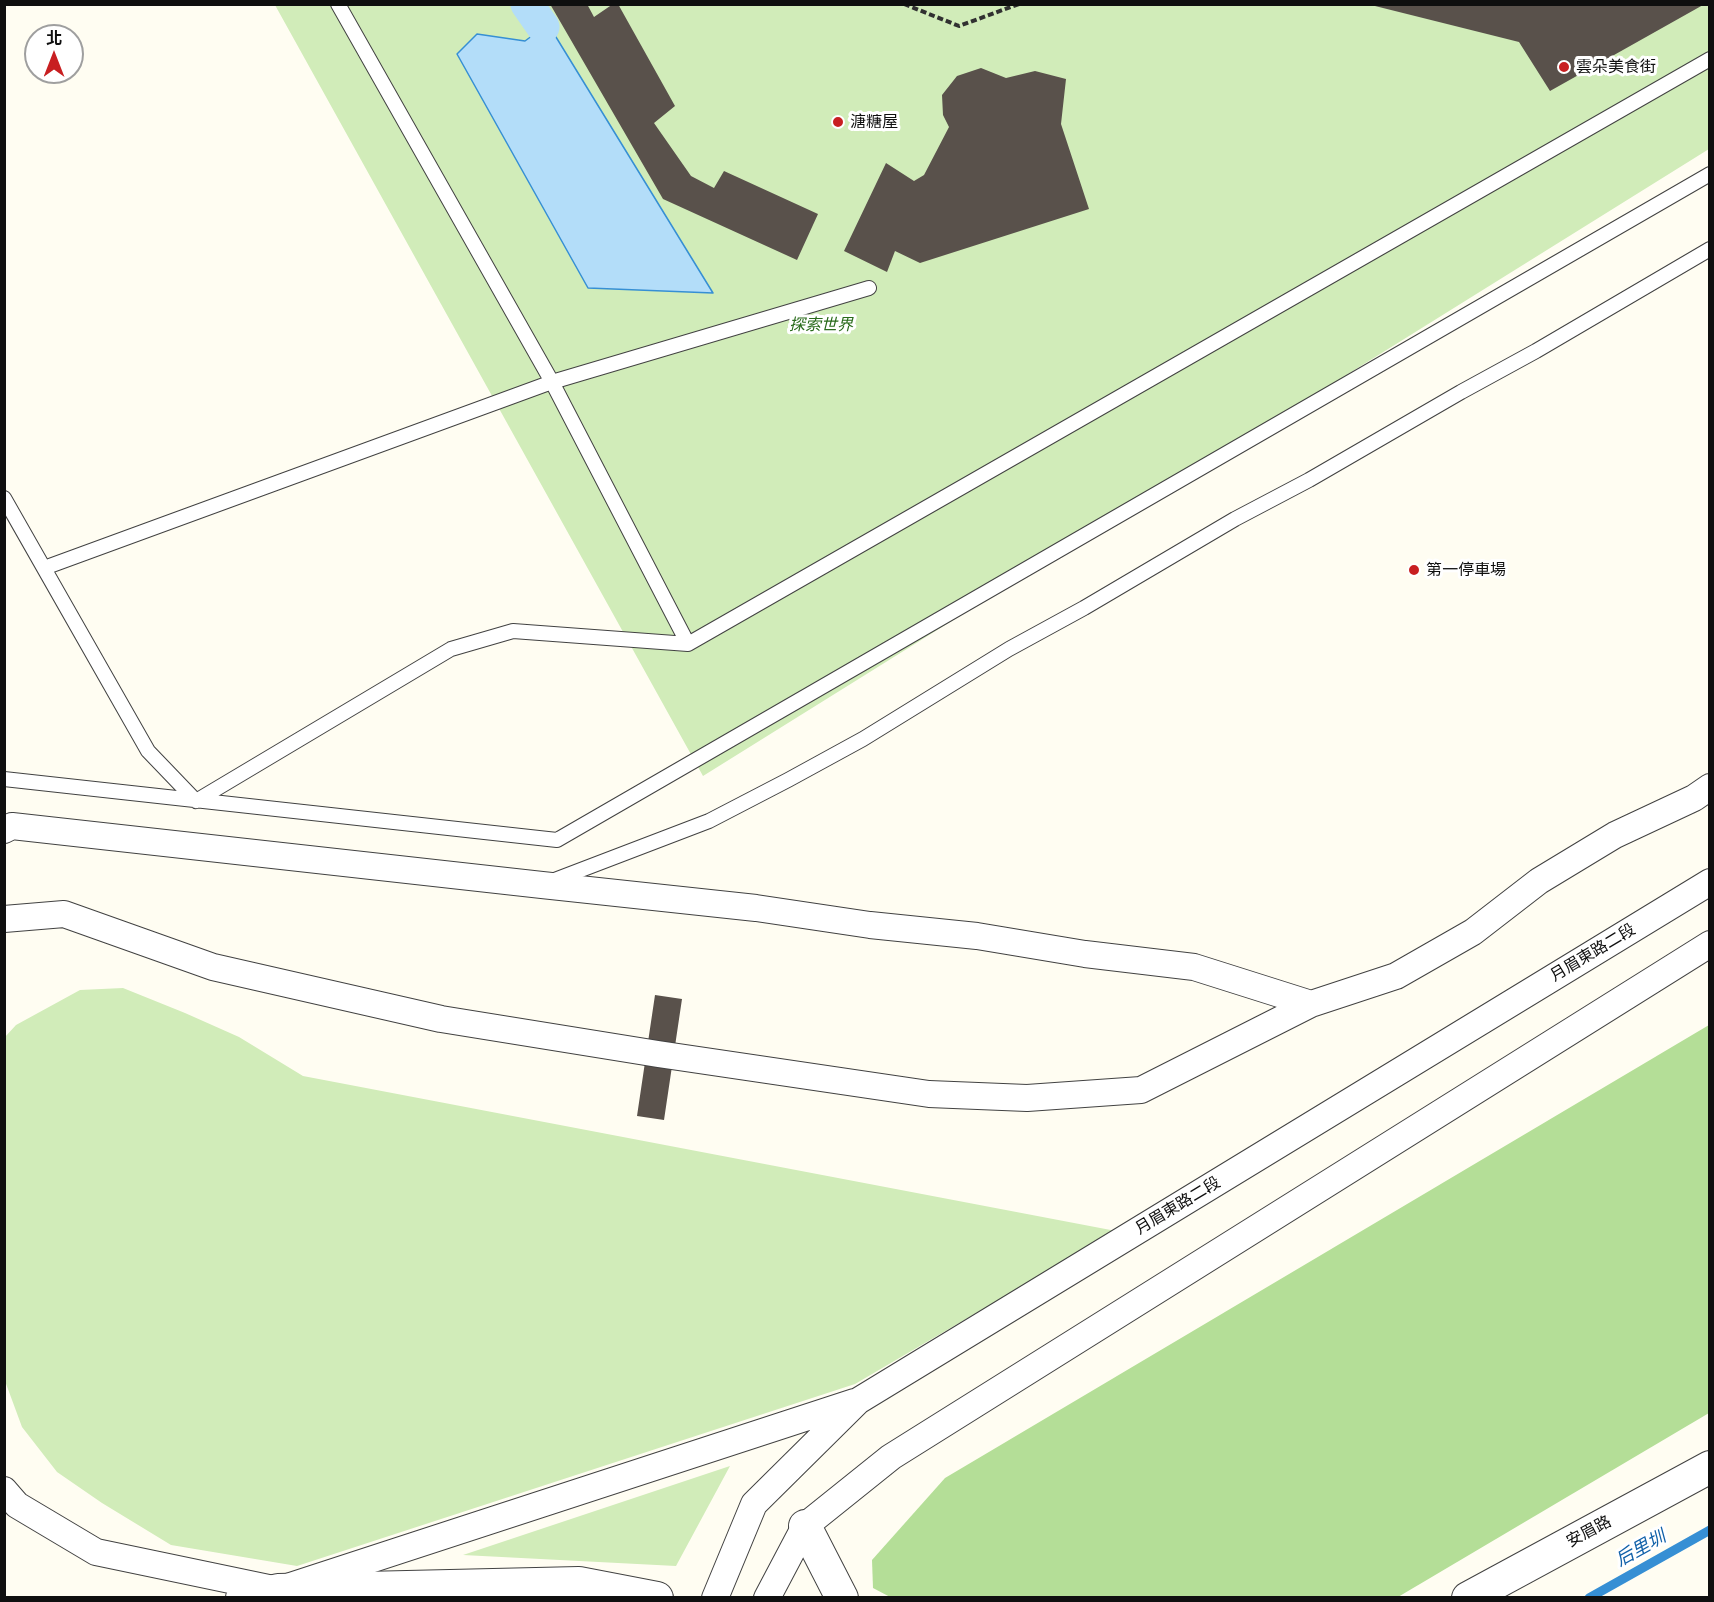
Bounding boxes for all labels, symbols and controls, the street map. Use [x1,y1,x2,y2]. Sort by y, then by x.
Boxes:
north arrow [24,24,84,84]
text: 北 [46,28,62,48]
place label: 雲朵美食街 [1576,57,1656,77]
marker: 雲朵美食街 [1557,60,1571,74]
place label: 溏糖屋 [850,112,898,132]
marker: 溏糖屋 [831,115,845,129]
park label: 探索世界 [789,315,853,335]
place label: 第一停車場 [1426,560,1506,580]
marker: 第一停車場 [1407,563,1421,577]
street label: 月眉東路二段 [1547,920,1639,986]
street label: 月眉東路二段 [1132,1173,1224,1239]
street label: 安眉路 [1563,1512,1615,1552]
water label: 后里圳 [1612,1526,1670,1572]

